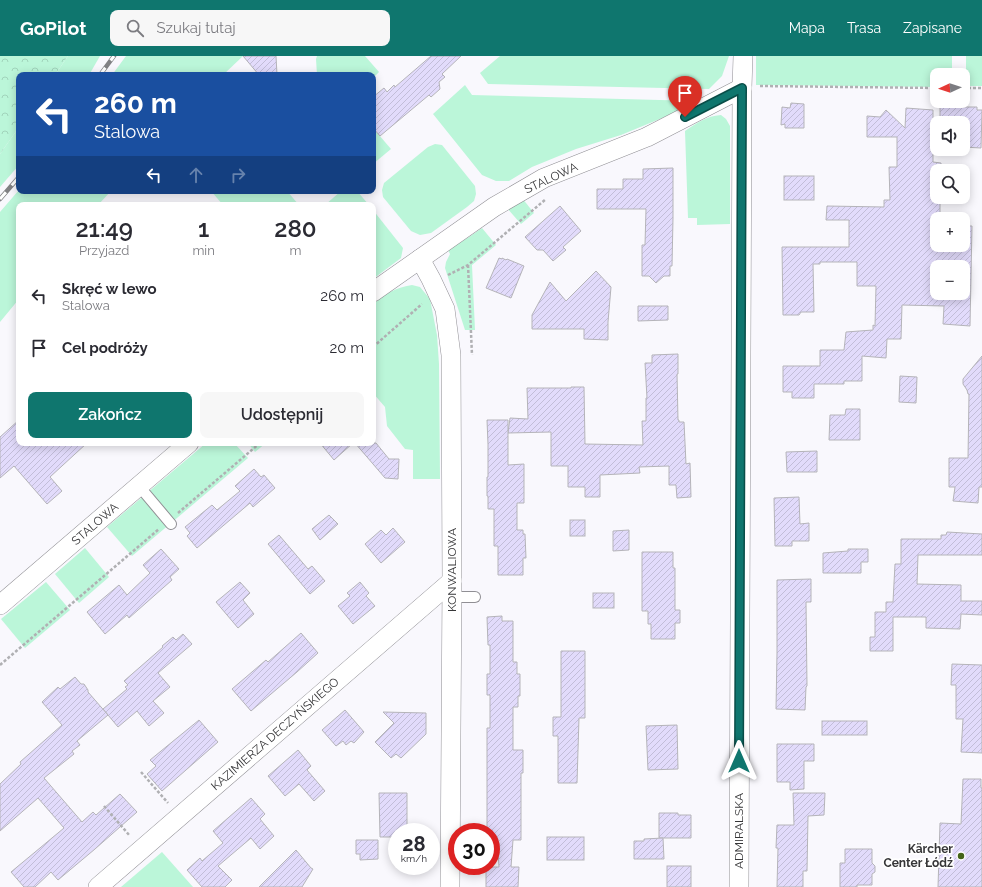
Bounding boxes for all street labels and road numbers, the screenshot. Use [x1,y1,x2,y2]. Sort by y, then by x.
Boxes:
street label: STALOWA [522,160,580,196]
street label: STALOWA [69,500,121,548]
street label: KONWALIOWA [445,528,459,612]
street label: KAZIMIERZA DECZYŃSKIEGO [208,675,342,793]
street label: ADMIRALSKA [732,793,746,869]

